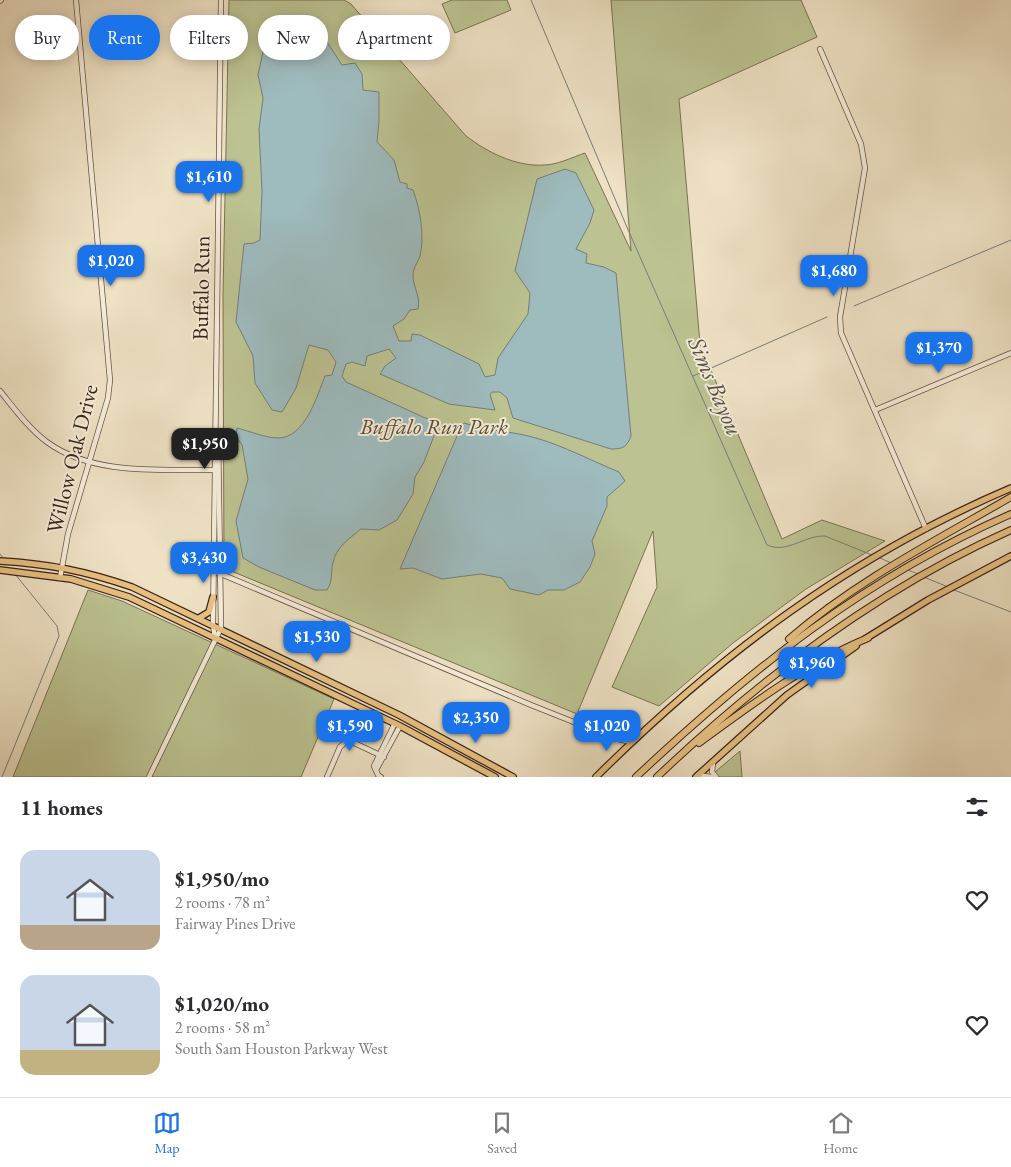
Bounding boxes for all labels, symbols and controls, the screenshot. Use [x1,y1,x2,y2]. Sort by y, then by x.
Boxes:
chip: Buy [15,15,79,60]
chip: Rent [89,15,160,60]
chip: Filters [170,15,248,60]
chip: New [258,15,328,60]
chip: Apartment [338,15,450,60]
pin: $1,610 [168,160,250,203]
text: $1,610 [186,166,232,187]
street label: Buffalo Run [186,235,216,341]
pin: $1,020 [70,244,152,287]
text: $1,020 [88,250,134,271]
pin: $1,680 [793,254,875,297]
text: $1,680 [811,260,857,281]
water label: Sims Bayou [681,331,751,440]
pin: $1,370 [898,332,980,374]
text: $1,370 [916,337,962,358]
street label: Willow Oak Drive [39,381,105,537]
park label: Buffalo Run Park [359,412,508,441]
pin: $1,950 [164,428,246,470]
text: $1,950 [182,433,228,454]
pin: $3,430 [163,542,245,584]
text: $3,430 [181,547,227,568]
pin: $1,530 [276,620,358,663]
text: $1,530 [294,626,340,647]
pin: $1,960 [771,646,853,689]
text: $1,960 [789,652,835,673]
pin: $2,350 [435,702,517,744]
text: $2,350 [453,707,499,728]
pin: $1,590 [309,710,391,752]
pin: $1,020 [566,710,648,752]
text: $1,590 [327,715,373,736]
text: $1,020 [584,715,630,736]
icon: filters [963,793,991,821]
text: 11 homes [20,794,103,821]
text: $1,950/mo [175,865,269,892]
icon: home [60,870,120,930]
icon: heart [963,886,991,914]
text: 2 rooms · 78 m² [175,892,270,913]
text: Fairway Pines Drive [175,913,296,934]
text: $1,020/mo [175,990,269,1017]
icon: home [60,995,120,1055]
icon: heart [963,1011,991,1039]
text: 2 rooms · 58 m² [175,1017,270,1038]
text: South Sam Houston Parkway West [175,1038,388,1059]
tab: Map [153,1109,181,1157]
tab: Saved [487,1109,517,1157]
tab: Home [823,1109,858,1157]

